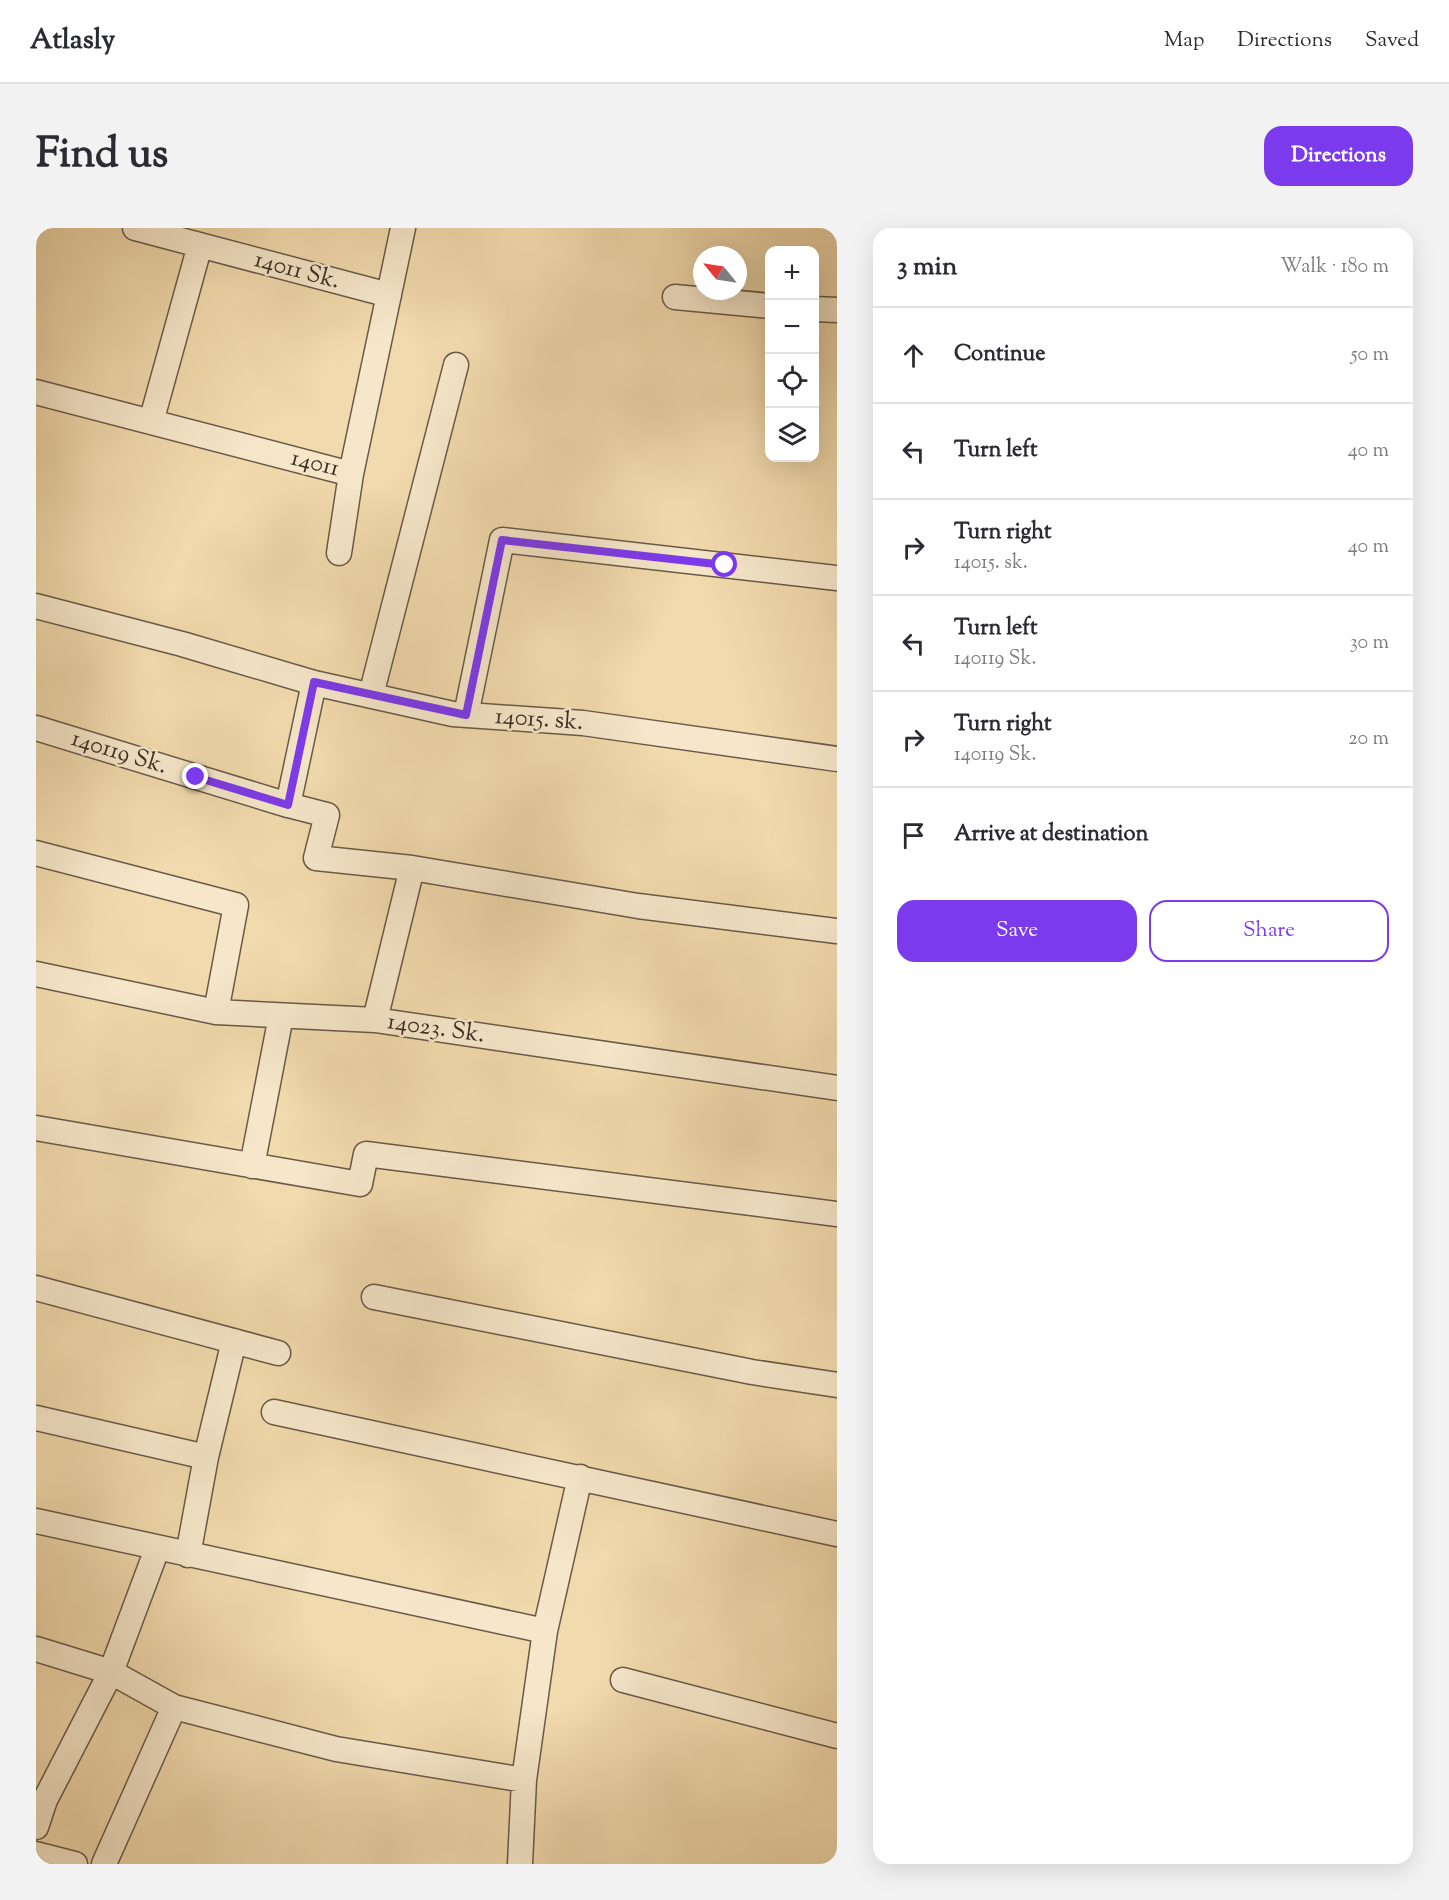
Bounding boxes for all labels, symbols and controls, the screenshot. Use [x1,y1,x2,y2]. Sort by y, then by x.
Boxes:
text: Atlasly [30,21,115,61]
text: Map [1164,26,1204,56]
text: Directions [1237,26,1332,56]
text: Saved [1365,26,1419,56]
text: Find us [36,126,168,186]
button: Directions [1264,126,1413,186]
street label: 14011 Sk. [250,243,344,299]
north arrow [693,246,747,300]
map controls [765,246,819,462]
button: + [765,246,819,300]
text: 3 min [897,249,957,286]
text: Walk · 180 m [1280,253,1389,282]
button: − [765,300,819,354]
icon: ahead [897,339,930,372]
text: Continue [954,339,1045,371]
text: 50 m [1351,341,1389,370]
button: locate [765,354,819,408]
button: layers [765,408,819,462]
icon: left [897,435,930,468]
text: Turn left [954,435,1037,467]
text: 40 m [1348,437,1389,466]
street label: 14011 [287,442,343,486]
text: Turn right [954,517,1051,549]
icon: right [897,531,930,564]
text: 40 m [1348,533,1389,562]
text: 14015. sk. [954,549,1028,578]
route start [711,551,737,577]
text: Turn left [954,613,1037,645]
icon: left [897,627,930,660]
text: 30 m [1350,629,1389,658]
text: 140119 Sk. [954,645,1036,674]
street label: 14015. sk. [494,700,584,740]
text: Turn right [954,709,1051,741]
street label: 140119 Sk. [67,722,171,784]
icon: right [897,723,930,756]
text: 20 m [1348,725,1389,754]
text: 140119 Sk. [954,741,1036,770]
route end [182,763,208,789]
icon: arrive [897,819,930,852]
text: Arrive at destination [954,819,1149,851]
button: Save [897,900,1137,962]
button: Share [1149,900,1389,962]
street label: 14023. Sk. [385,1005,487,1053]

